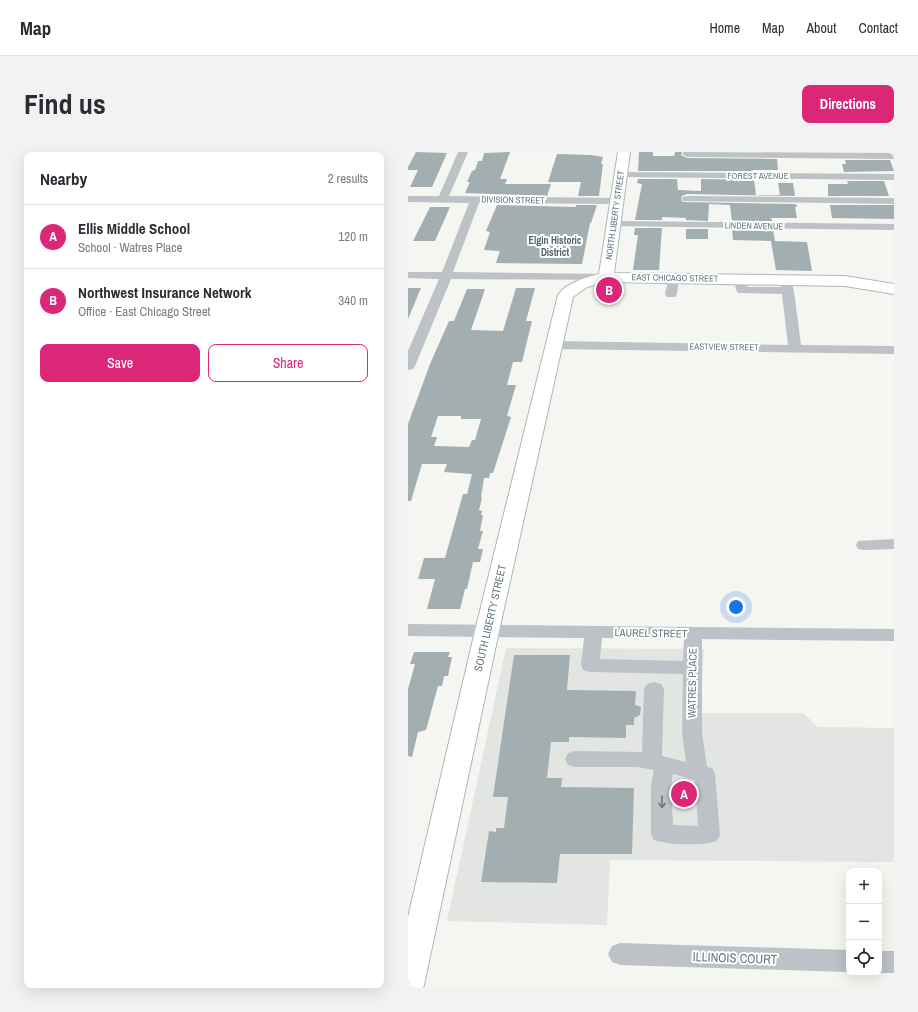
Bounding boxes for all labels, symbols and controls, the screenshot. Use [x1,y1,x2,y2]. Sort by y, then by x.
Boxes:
text: Map [20,15,51,41]
text: Home [709,19,740,37]
text: Map [762,19,784,37]
text: About [806,19,836,37]
text: Contact [858,19,898,37]
text: Find us [24,85,106,123]
button: Directions [802,85,894,123]
text: Nearby [40,167,87,190]
street label: NORTH LIBERTY STREET [603,169,627,260]
text: 2 results [328,170,368,187]
street label: FOREST AVENUE [727,170,789,182]
street label: DIVISION STREET [481,193,545,207]
text: Ellis Middle School [78,218,190,239]
street label: LINDEN AVENUE [725,219,783,233]
text: A [49,228,57,245]
text: 120 m [338,228,368,245]
district label: Elgin Historic District [529,234,582,259]
text: School · Watres Place [78,239,182,256]
street label: EAST CHICAGO STREET [631,271,719,285]
pin: B [596,275,622,305]
text: Northwest Insurance Network [78,282,252,303]
text: B [49,292,57,309]
text: 340 m [338,292,368,309]
text: Office · East Chicago Street [78,303,211,320]
street label: EASTVIEW STREET [689,340,759,354]
button: Save [40,344,200,382]
button: Share [208,344,368,382]
street label: SOUTH LIBERTY STREET [471,563,509,673]
your location [726,597,746,617]
street label: LAUREL STREET [614,625,688,641]
street label: WATRES PLACE [684,648,700,718]
pin: A [671,779,697,809]
one-way arrow [658,795,665,808]
map controls [846,868,882,976]
button: + [846,868,882,904]
button: − [846,904,882,940]
button: locate [846,940,882,976]
street label: ILLINOIS COURT [692,948,778,968]

